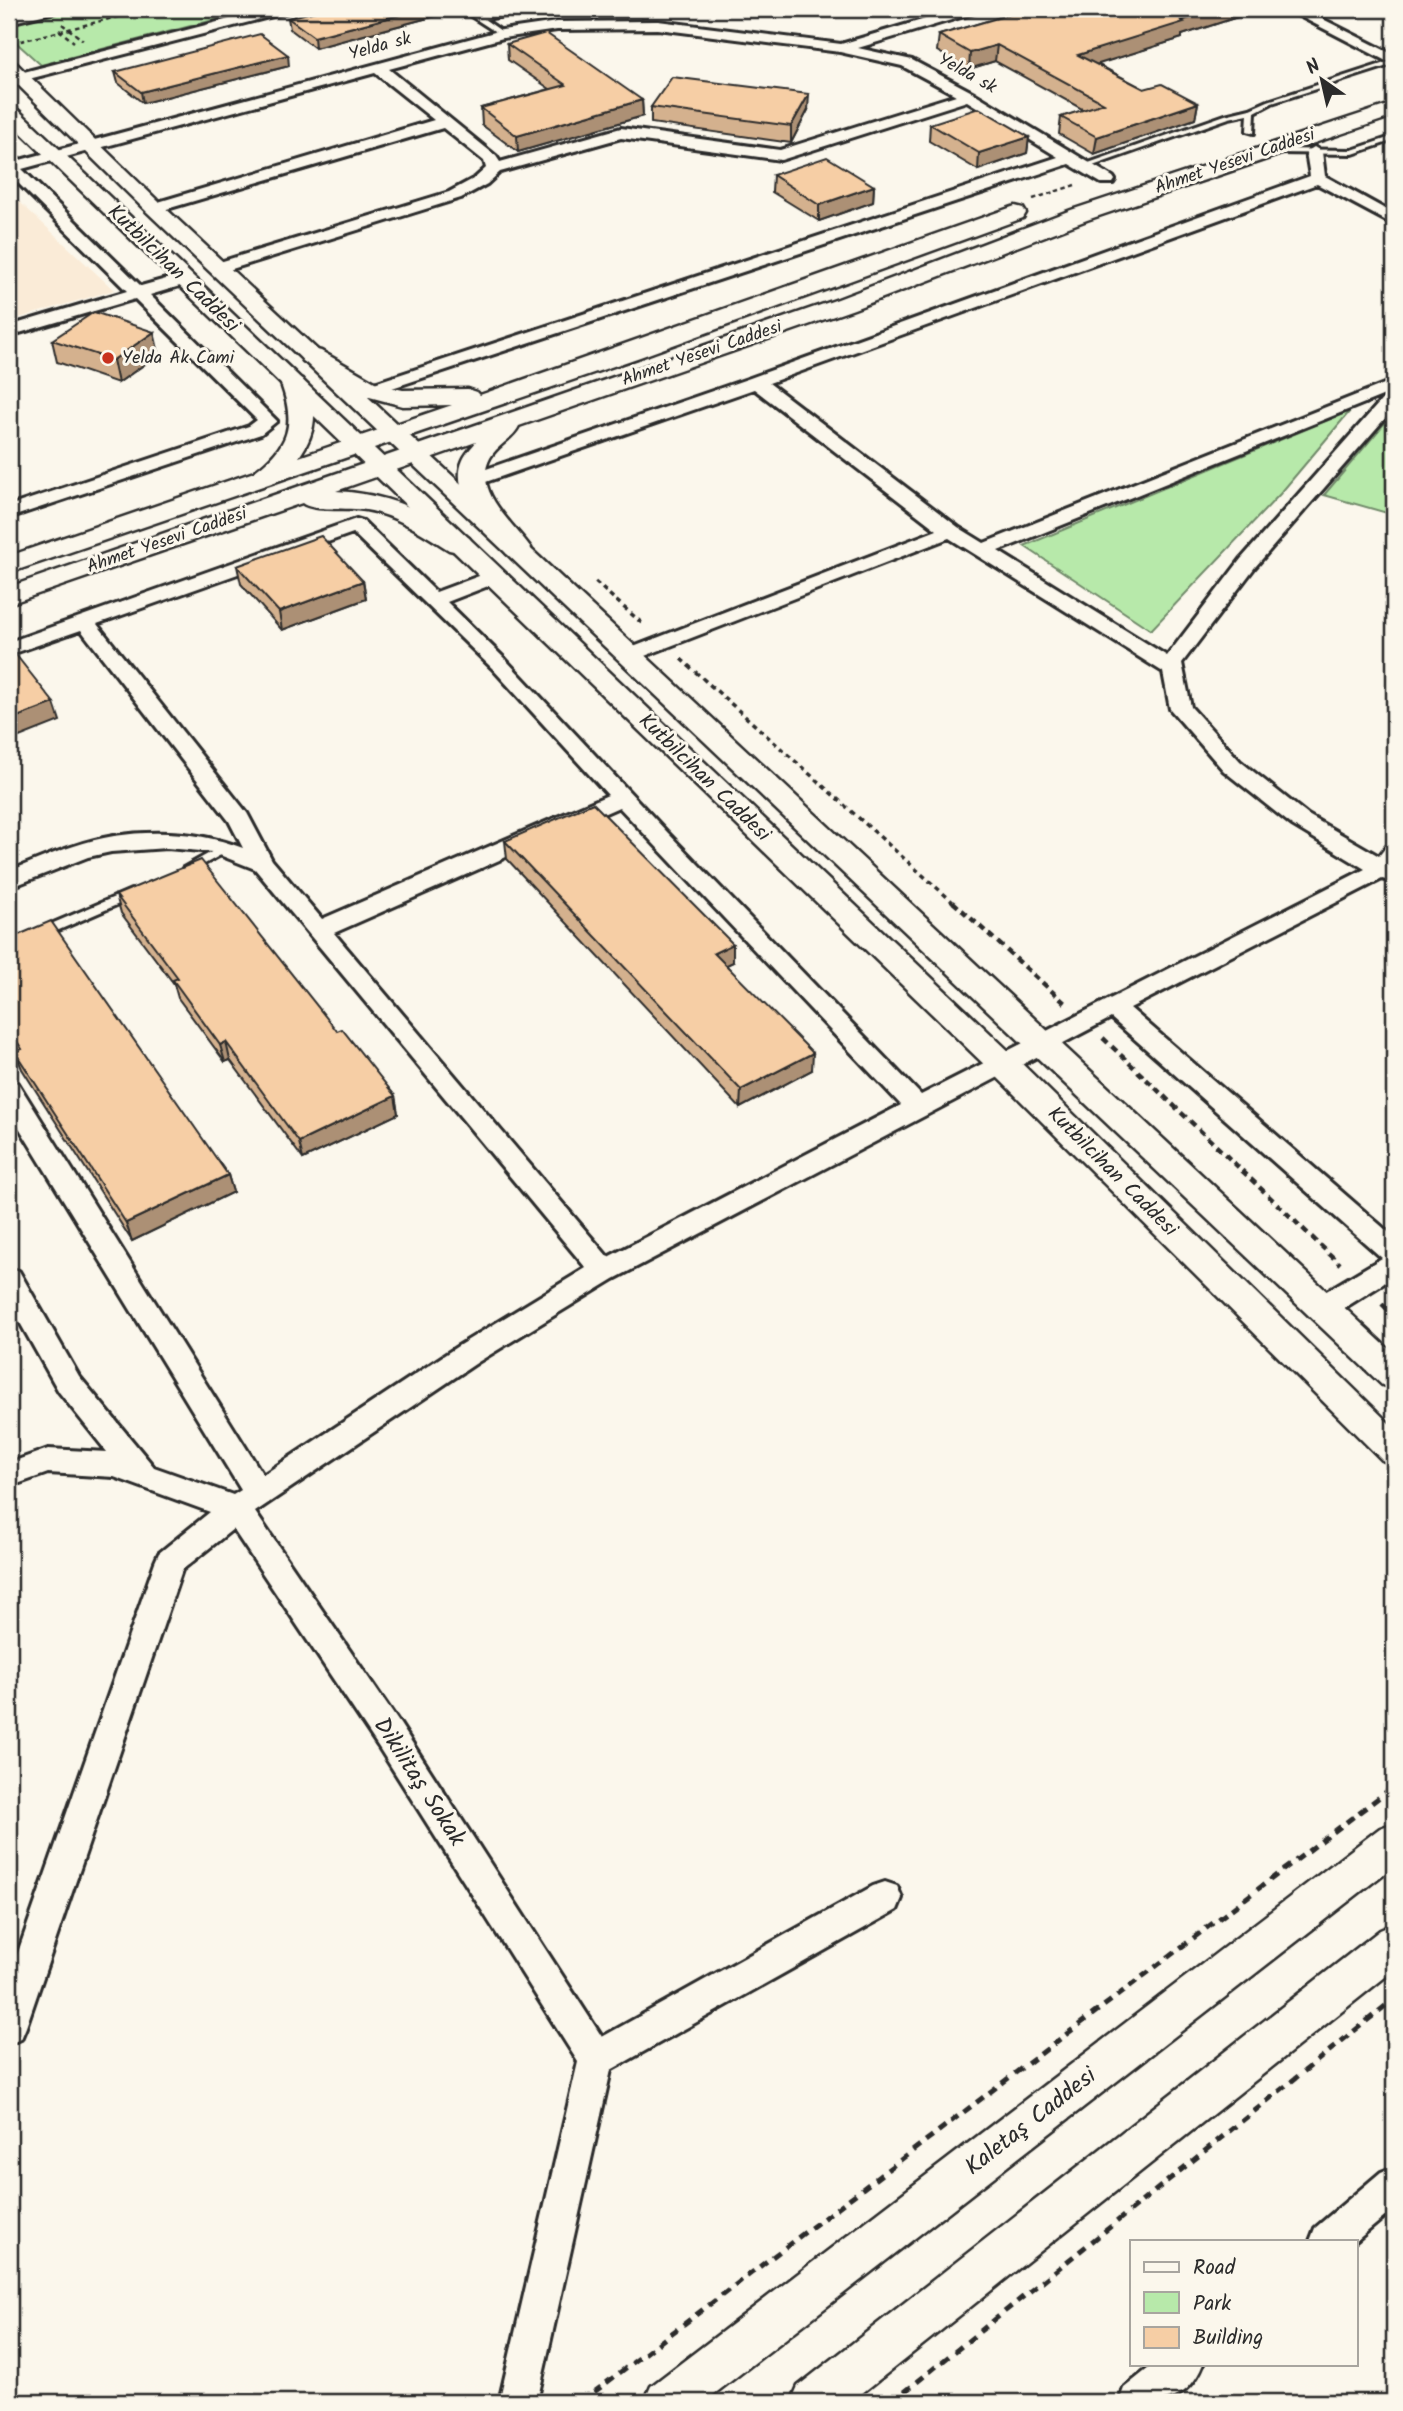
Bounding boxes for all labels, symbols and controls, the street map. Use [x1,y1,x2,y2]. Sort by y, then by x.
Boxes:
street label: Yelda sk [346,25,415,69]
street label: Yelda sk [932,46,1002,102]
north arrow [1288,46,1358,116]
text: N [1300,52,1327,83]
street label: Ahmet Yesevi Caddesi [1151,121,1320,203]
street label: Kutbilcihan Caddesi [99,197,248,342]
street label: Ahmet Yesevi Caddesi [618,313,787,395]
place label: Yelda Ak Cami [122,344,235,373]
marker: Yelda Ak Cami [100,350,116,366]
street label: Ahmet Yesevi Caddesi [83,500,252,582]
street label: Kutbilcihan Caddesi [630,706,779,851]
street label: Kutbilcihan Caddesi [1039,1099,1186,1246]
street label: Dikilitaş Sokak [362,1710,476,1855]
street label: Kaletaş Caddesi [956,2057,1107,2186]
legend [1130,2240,1358,2366]
text: Road [1193,2252,1236,2285]
text: Park [1193,2288,1231,2321]
text: Building [1193,2322,1263,2355]

